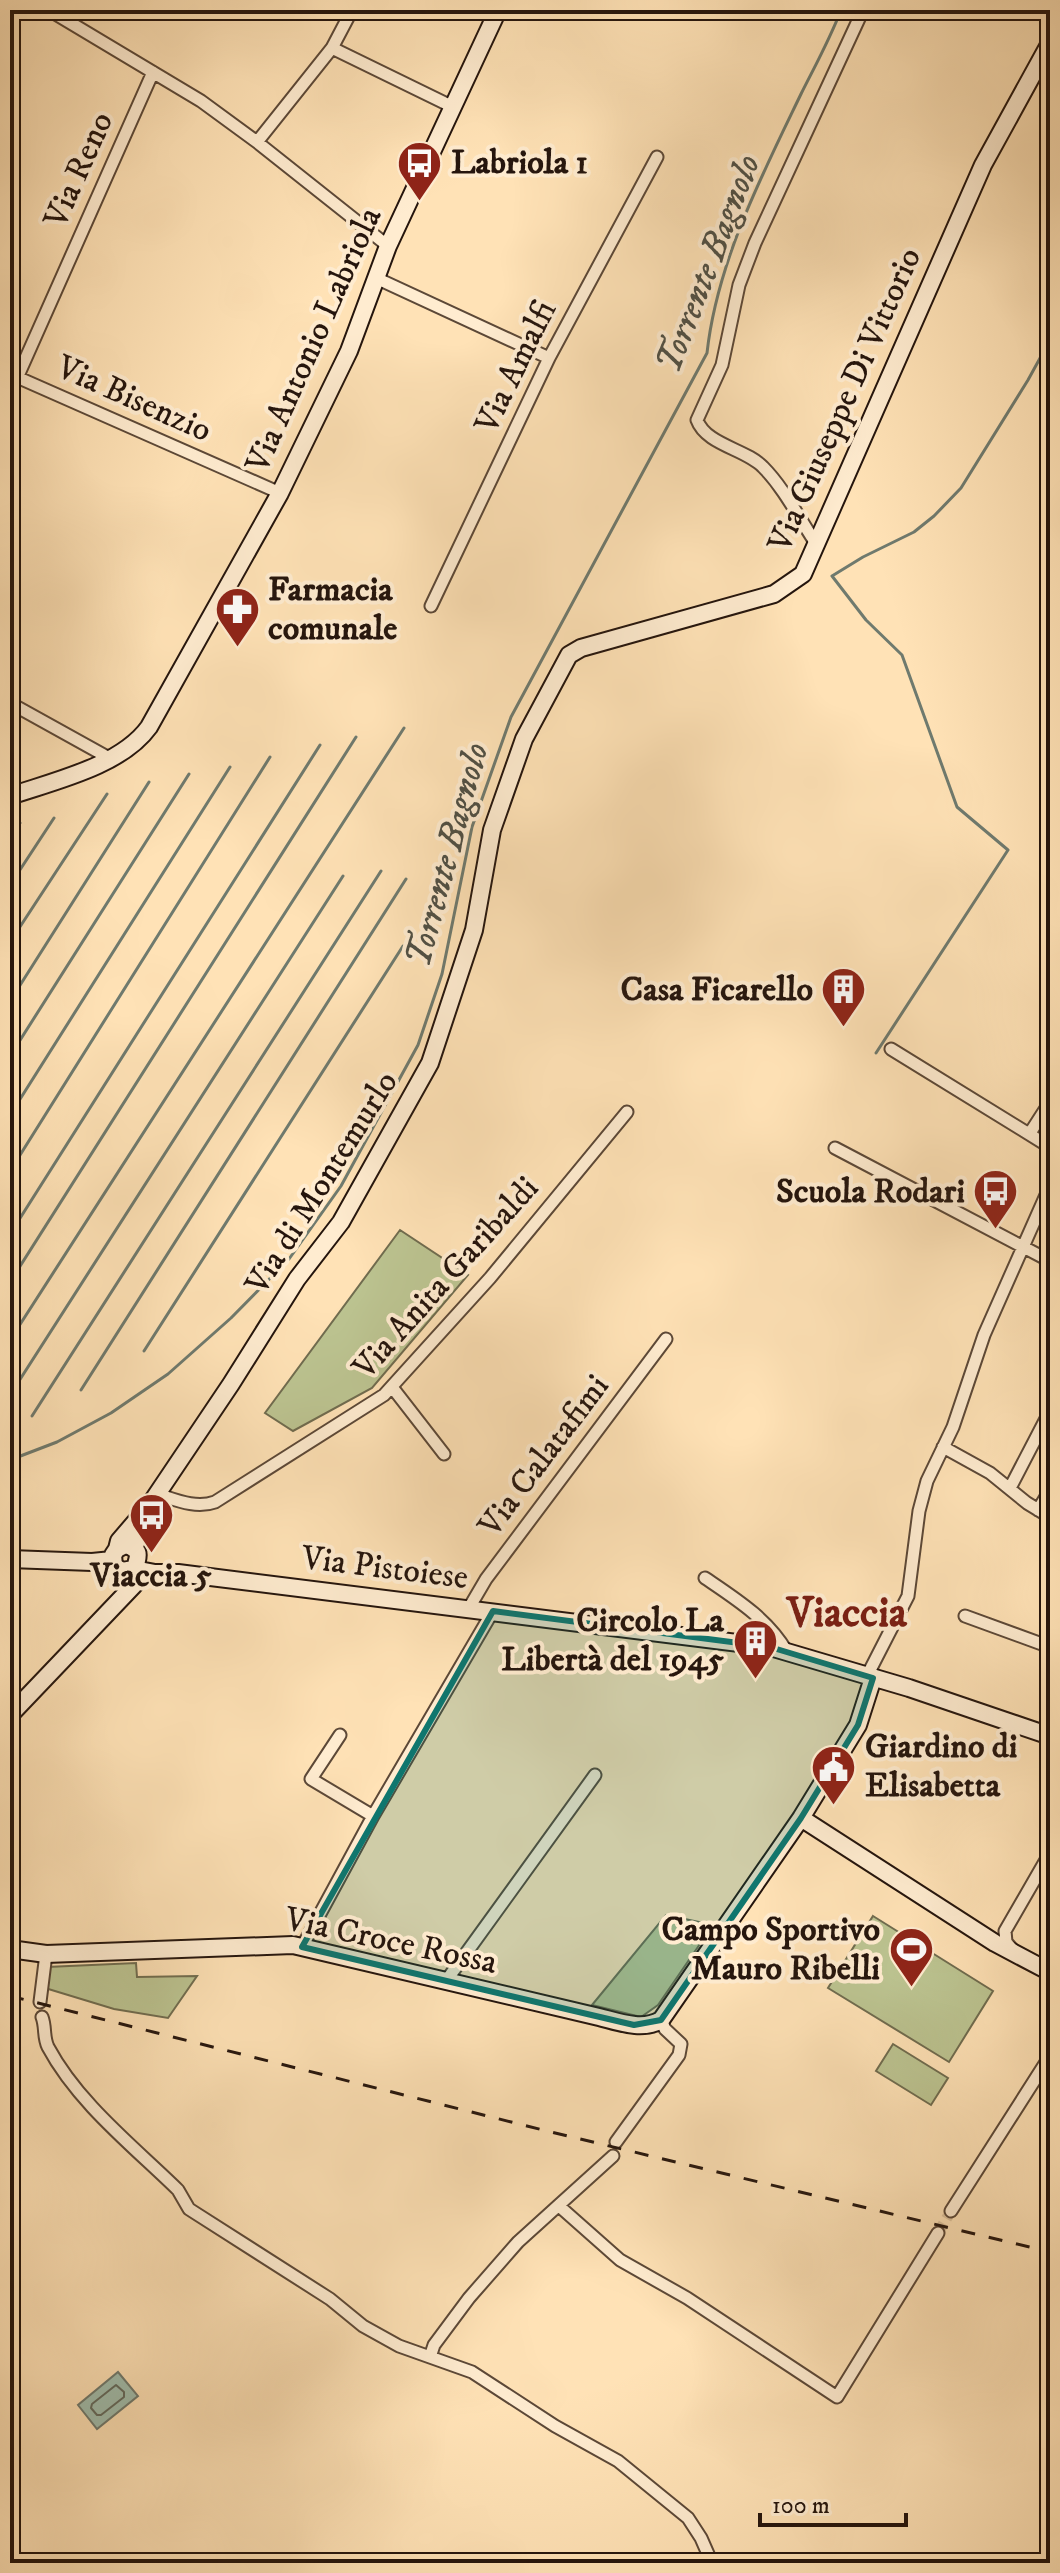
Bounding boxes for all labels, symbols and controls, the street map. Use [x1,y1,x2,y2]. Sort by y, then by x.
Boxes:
street label: Via Reno [34,106,123,235]
bus stop icon: Labriola 1 [396,139,444,202]
place label: Labriola 1 [451,142,588,184]
water label: Torrente Bagnolo [647,148,771,380]
street label: Via Antonio Labriola [236,200,392,480]
street label: Via Giuseppe Di Vittorio [759,241,931,560]
street label: Via Amalfi [465,294,566,441]
street label: Via Bisenzio [49,346,218,452]
place label: Farmacia comunale [268,569,397,650]
pharmacy icon: Farmacia comunale [213,586,261,649]
water label: Torrente Bagnolo [396,738,500,972]
building icon: Casa Ficarello [820,966,868,1029]
place label: Casa Ficarello [621,969,813,1011]
street label: Via di Montemurlo [236,1064,407,1303]
street label: Via Anita Garibaldi [343,1168,548,1389]
bus stop icon: Scuola Rodari [972,1168,1020,1231]
place label: Scuola Rodari [776,1171,965,1213]
street label: Via Calatafimi [469,1367,619,1546]
bus stop icon: Viaccia 5 [127,1492,175,1555]
street label: Via Pistoiese [298,1537,471,1599]
place label: Viaccia 5 [88,1555,212,1597]
district label: Viaccia [785,1588,908,1640]
place label: Circolo La Libertà del 1945 [501,1600,725,1681]
building icon: Circolo La Libertà del 1945 [731,1617,779,1680]
place label: Giardino di Elisabetta [865,1726,1018,1807]
public building icon: Giardino di Elisabetta [810,1743,858,1806]
street label: Via Croce Rossa [280,1898,501,1984]
place label: Campo Sportivo Mauro Ribelli [662,1909,880,1990]
sports icon: Campo Sportivo Mauro Ribelli [887,1926,935,1989]
scale bar [760,2477,906,2527]
text: 100 m [772,2491,830,2521]

